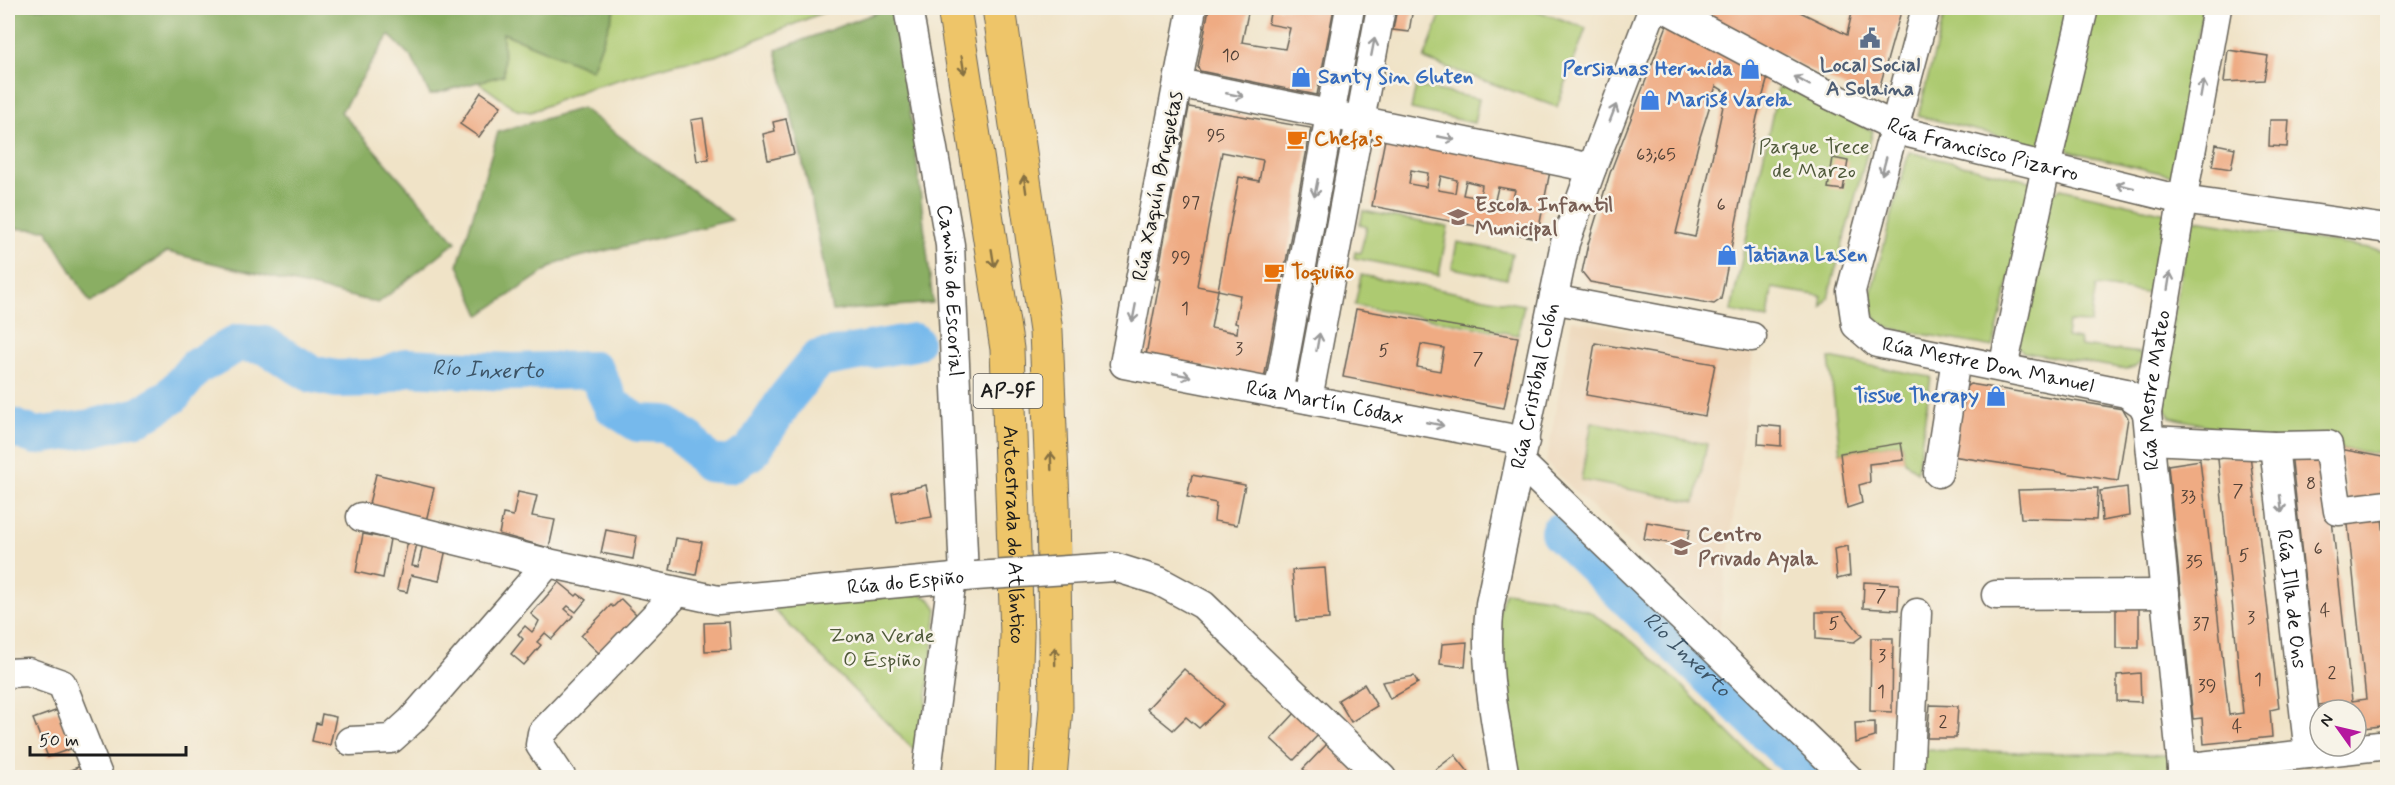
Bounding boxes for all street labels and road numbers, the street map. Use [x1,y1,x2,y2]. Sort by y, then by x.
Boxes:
street label: Rúa Xaquín Bruquetas [1126,88,1190,284]
street label: Rúa Francisco Pizarro [1882,111,2082,188]
street label: Camiño do Escorial [929,202,970,377]
street label: Rúa Cristóbal Colón [1504,300,1566,472]
street label: Rúa Mestre Mateo [2133,308,2178,472]
street label: Rúa Mestre Don Manuel [1880,330,2096,400]
road number: AP-9F [974,374,1042,408]
street label: Rúa Martín Códax [1244,374,1406,431]
street label: Autoestrada do Atlántico [996,425,1031,645]
street label: Rúa Illa de Ons [2270,528,2313,670]
street label: Rúa do Espiño [846,563,965,602]

